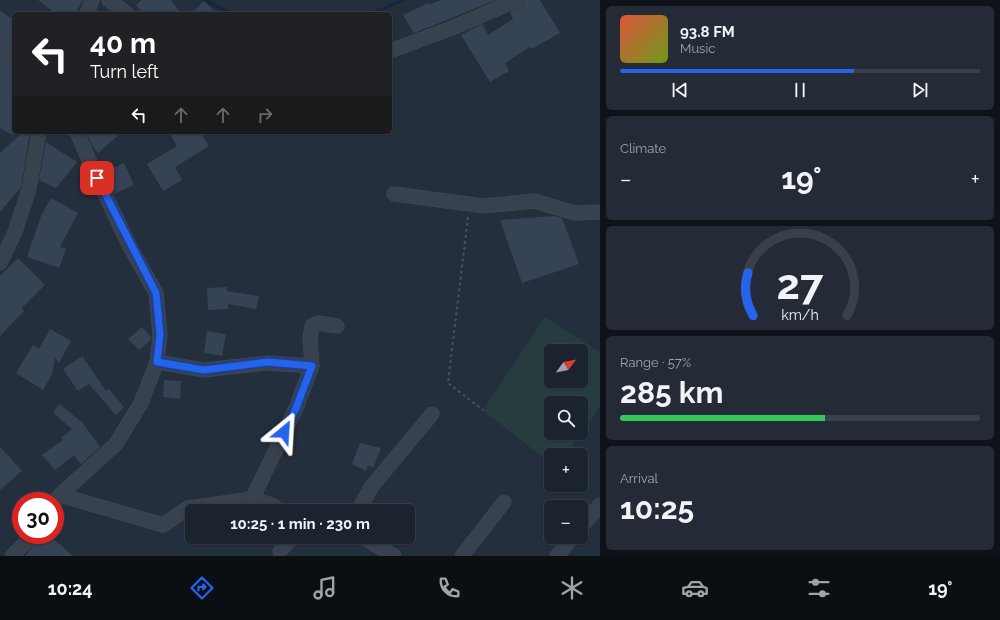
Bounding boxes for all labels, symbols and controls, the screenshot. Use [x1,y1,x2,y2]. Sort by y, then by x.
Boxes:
text: 93.8 FM [680,23,735,41]
text: 40 m [90,27,156,60]
icon: left [24,28,76,80]
text: Music [680,41,715,56]
text: Turn left [90,61,159,82]
icon: previous [669,79,691,101]
icon: pause [789,79,811,101]
icon: next [909,79,931,101]
icon: left [128,104,150,126]
icon: ahead [170,104,192,126]
icon: ahead [212,104,234,126]
icon: right [254,104,276,126]
text: Climate [620,141,666,156]
pin [80,161,114,195]
text: 19° [781,161,821,196]
text: − [620,166,632,192]
text: + [971,166,980,192]
icon: arrive [86,167,108,189]
text: 27 [777,260,824,309]
text: km/h [781,307,819,323]
north arrow [544,344,588,388]
map controls [544,344,588,544]
text: Range · 57% [620,355,691,370]
text: 285 km [620,375,724,410]
button: search [544,396,588,440]
position arrow [263,411,305,453]
button: + [544,448,588,492]
text: Arrival [620,471,658,486]
text: 10:25 [620,491,694,526]
speed limit sign: 30 [12,492,64,544]
button: − [544,500,588,544]
text: 10:25 · 1 min · 230 m [230,515,370,533]
icon: directions [188,574,216,602]
icon: music [311,574,339,602]
icon: phone [435,574,463,602]
icon: climate [558,574,586,602]
icon: car [681,574,709,602]
icon: filters [805,574,833,602]
text: 10:24 [48,578,93,599]
text: 19° [928,578,952,599]

